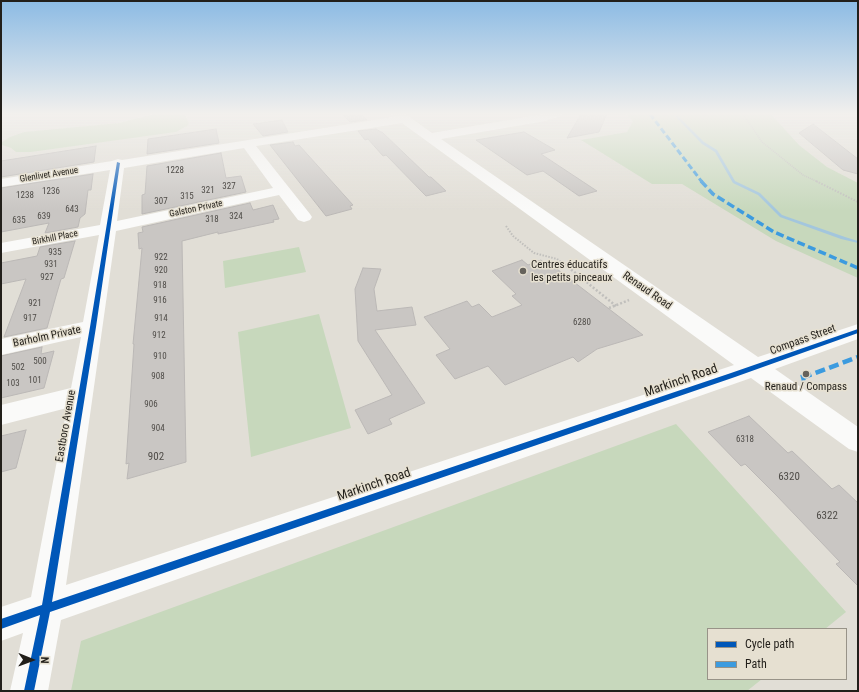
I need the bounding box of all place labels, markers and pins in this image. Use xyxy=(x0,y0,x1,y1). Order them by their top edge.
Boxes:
place label: Centres éducatifs les petits pinceaux xyxy=(531,258,612,284)
marker: Centres éducatifs les petits pinceaux xyxy=(518,266,528,276)
marker: Renaud / Compass xyxy=(801,369,811,379)
place label: Renaud / Compass xyxy=(765,380,847,394)

